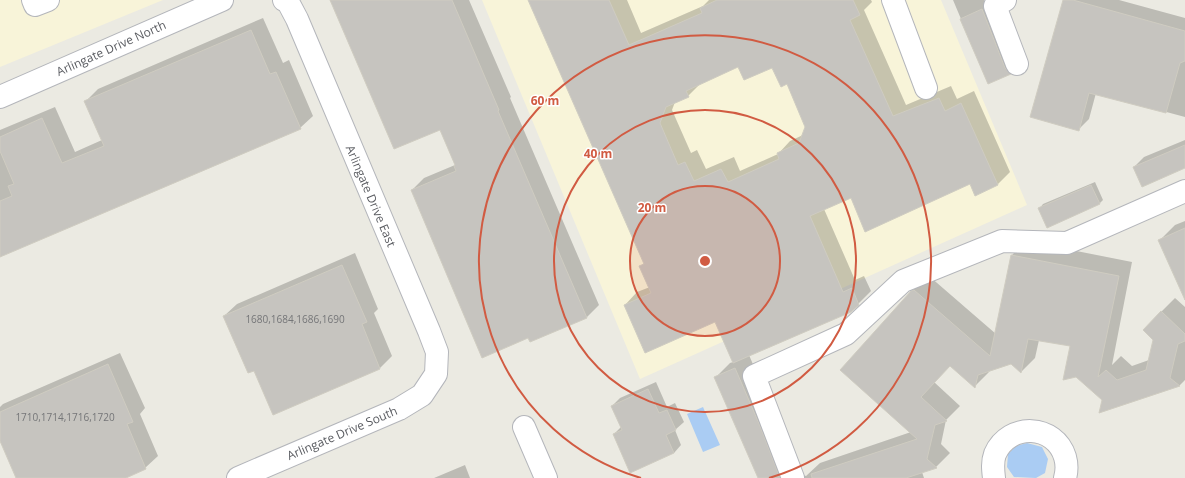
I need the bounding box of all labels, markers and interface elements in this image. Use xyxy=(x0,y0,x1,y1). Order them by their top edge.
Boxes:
street label: Arlingate Drive North xyxy=(53,16,169,80)
text: 60 m xyxy=(531,92,559,109)
street label: Arlingate Drive East xyxy=(342,142,400,250)
text: 40 m xyxy=(584,145,612,162)
text: 20 m xyxy=(638,199,666,216)
centre of rings xyxy=(698,254,712,268)
house number: 1680,1684,1686,1690 xyxy=(245,312,345,326)
street label: Arlingate Drive South xyxy=(284,402,400,464)
house number: 1710,1714,1716,1720 xyxy=(15,410,115,424)

